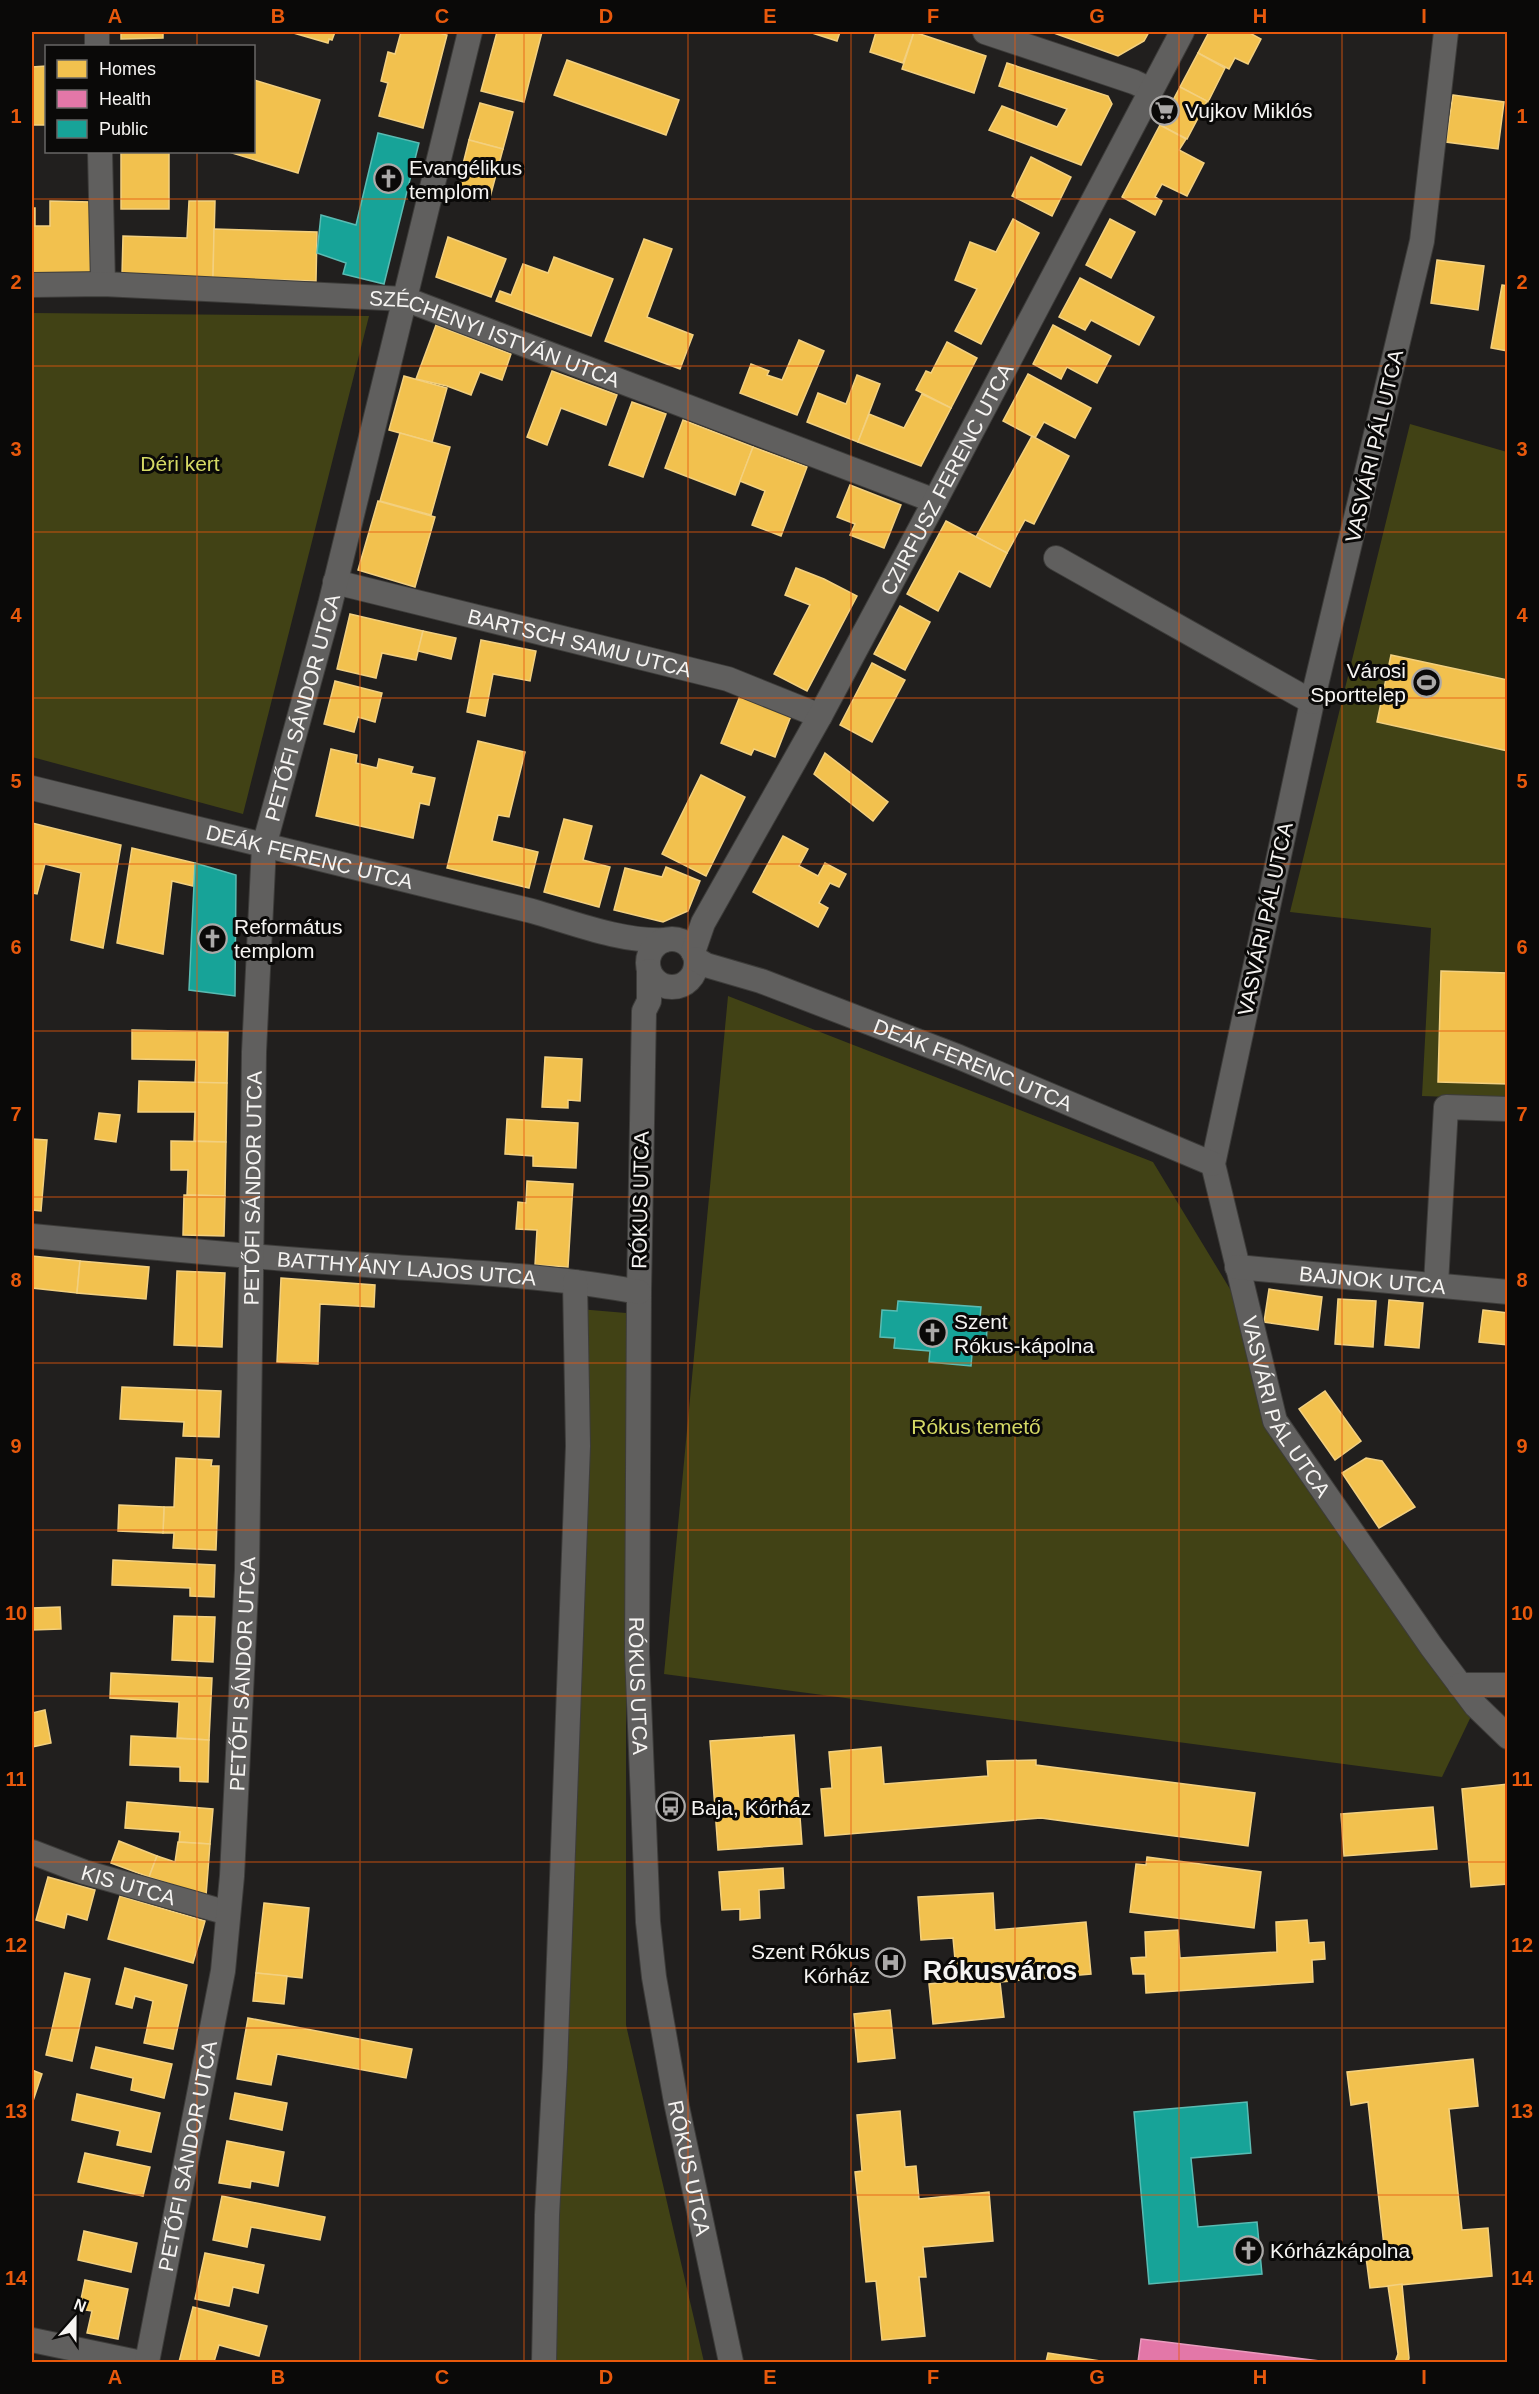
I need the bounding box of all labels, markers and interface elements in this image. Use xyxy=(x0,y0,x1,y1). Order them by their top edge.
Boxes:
text: A xyxy=(108,5,122,27)
text: B xyxy=(271,5,285,27)
text: C xyxy=(435,5,449,27)
text: D xyxy=(599,5,613,27)
text: E xyxy=(763,5,777,27)
text: F xyxy=(927,5,939,27)
text: G xyxy=(1089,5,1105,27)
text: H xyxy=(1253,5,1267,27)
text: I xyxy=(1421,5,1427,27)
legend xyxy=(45,45,255,153)
text: Homes xyxy=(99,59,156,79)
text: Health xyxy=(99,89,151,109)
supermarket icon: Vujkov Miklós xyxy=(1148,94,1180,126)
place label: Vujkov Miklós xyxy=(1185,99,1313,122)
text: 1 xyxy=(10,105,22,127)
text: 1 xyxy=(1516,105,1528,127)
text: Public xyxy=(99,119,148,139)
place label: Evangélikus templom xyxy=(409,156,522,203)
church icon: Evangélikus templom xyxy=(372,163,404,195)
text: 2 xyxy=(10,271,22,293)
text: 2 xyxy=(1516,271,1528,293)
street label: SZÉCHENYI ISTVÁN UTCA xyxy=(369,286,623,391)
street label: VASVÁRI PÁL UTCA xyxy=(1341,347,1407,545)
street label: CZIRFUSZ FERENC UTCA xyxy=(875,359,1017,599)
text: 3 xyxy=(10,438,22,460)
text: 3 xyxy=(1516,438,1528,460)
park label: Déri kert xyxy=(140,452,220,475)
street label: PETŐFI SÁNDOR UTCA xyxy=(260,592,344,824)
text: 4 xyxy=(10,604,22,626)
street label: BARTSCH SAMU UTCA xyxy=(465,604,694,681)
text: 4 xyxy=(1516,604,1528,626)
place label: Városi Sporttelep xyxy=(1310,659,1406,706)
sports icon: Városi Sporttelep xyxy=(1411,666,1443,698)
text: 5 xyxy=(10,770,22,792)
text: 5 xyxy=(1516,770,1528,792)
street label: DEÁK FERENC UTCA xyxy=(204,820,416,893)
street label: VASVÁRI PÁL UTCA xyxy=(1233,820,1297,1018)
place label: Református templom xyxy=(234,915,343,962)
church icon: Református templom xyxy=(197,922,229,954)
text: 6 xyxy=(10,936,22,958)
text: 6 xyxy=(1516,936,1528,958)
street label: DEÁK FERENC UTCA xyxy=(871,1014,1076,1115)
street label: PETŐFI SÁNDOR UTCA xyxy=(239,1071,265,1306)
text: 7 xyxy=(10,1103,22,1125)
text: 7 xyxy=(1516,1103,1528,1125)
street label: RÓKUS UTCA xyxy=(627,1131,653,1269)
street label: BATTHYÁNY LAJOS UTCA xyxy=(276,1247,537,1289)
street label: BAJNOK UTCA xyxy=(1298,1261,1447,1298)
text: 8 xyxy=(10,1269,22,1291)
text: 8 xyxy=(1516,1269,1528,1291)
place label: Szent Rókus-kápolna xyxy=(954,1310,1094,1357)
street label: VASVÁRI PÁL UTCA xyxy=(1239,1313,1335,1501)
church icon: Szent Rókus-kápolna xyxy=(917,1317,949,1349)
park label: Rókus temető xyxy=(911,1415,1041,1438)
text: 9 xyxy=(10,1435,22,1457)
text: 9 xyxy=(1516,1435,1528,1457)
street label: PETŐFI SÁNDOR UTCA xyxy=(225,1557,259,1792)
text: 10 xyxy=(5,1602,27,1624)
text: 10 xyxy=(1511,1602,1533,1624)
street label: RÓKUS UTCA xyxy=(625,1617,653,1755)
text: 11 xyxy=(5,1768,27,1790)
text: 11 xyxy=(1511,1768,1533,1790)
bus stop icon: Baja, Kórház xyxy=(654,1791,686,1823)
place label: Baja, Kórház xyxy=(691,1796,811,1819)
street label: KIS UTCA xyxy=(79,1860,178,1909)
text: 12 xyxy=(5,1934,27,1956)
text: 12 xyxy=(1511,1934,1533,1956)
place label: Szent Rókus Kórház xyxy=(751,1940,870,1987)
hospital icon: Szent Rókus Kórház xyxy=(875,1947,907,1979)
district label: Rókusváros xyxy=(923,1956,1077,1986)
street label: PETŐFI SÁNDOR UTCA xyxy=(153,2038,221,2273)
street label: RÓKUS UTCA xyxy=(664,2098,715,2238)
text: 13 xyxy=(5,2100,27,2122)
text: 13 xyxy=(1511,2100,1533,2122)
church icon: Kórházkápolna xyxy=(1233,2234,1265,2266)
place label: Kórházkápolna xyxy=(1270,2239,1410,2262)
text: 14 xyxy=(5,2267,28,2289)
text: 14 xyxy=(1511,2267,1534,2289)
north arrow xyxy=(45,2289,105,2349)
text: N xyxy=(72,2295,89,2315)
text: A xyxy=(108,2366,122,2388)
text: B xyxy=(271,2366,285,2388)
text: C xyxy=(435,2366,449,2388)
text: D xyxy=(599,2366,613,2388)
text: E xyxy=(763,2366,777,2388)
text: F xyxy=(927,2366,939,2388)
text: G xyxy=(1089,2366,1105,2388)
text: H xyxy=(1253,2366,1267,2388)
text: I xyxy=(1421,2366,1427,2388)

